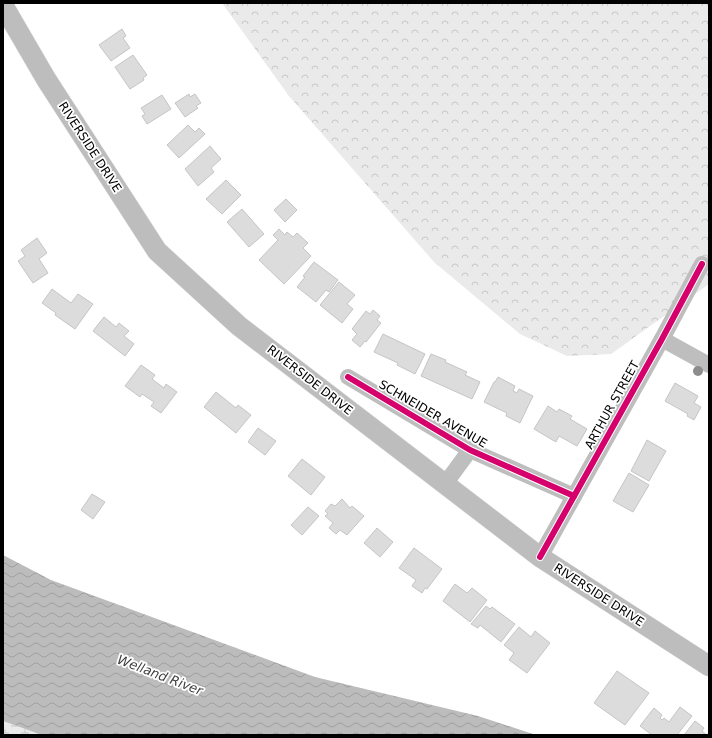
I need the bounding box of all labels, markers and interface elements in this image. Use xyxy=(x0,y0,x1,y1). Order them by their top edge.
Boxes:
street label: RIVERSIDE DRIVE xyxy=(56,99,124,195)
street label: RIVERSIDE DRIVE xyxy=(264,342,356,418)
street label: ARTHUR STREET xyxy=(582,358,642,452)
street label: SCHNEIDER AVENUE xyxy=(376,377,490,451)
street label: RIVERSIDE DRIVE xyxy=(551,561,647,629)
water label: Welland River xyxy=(115,652,206,699)

